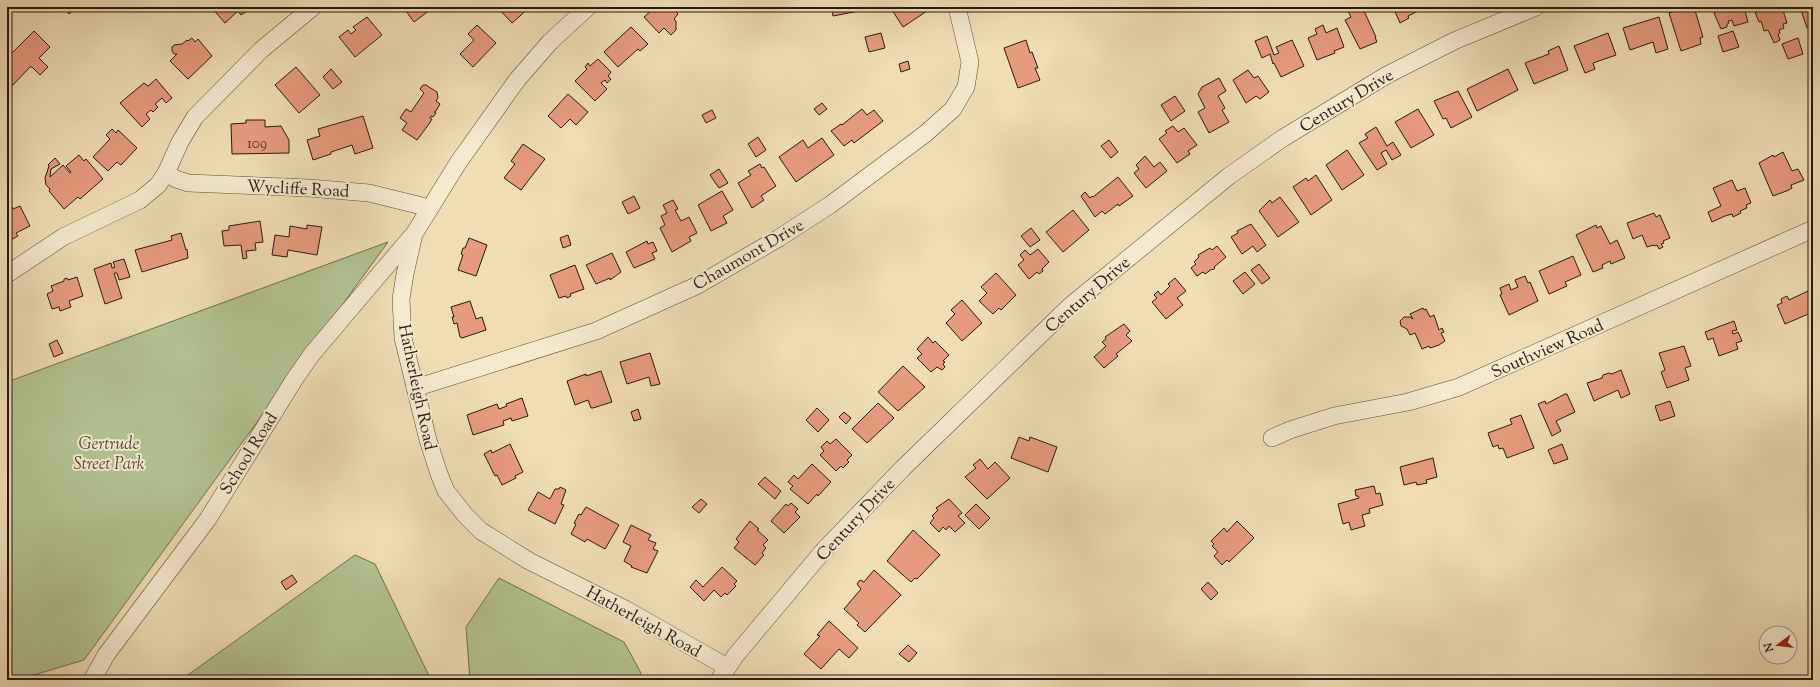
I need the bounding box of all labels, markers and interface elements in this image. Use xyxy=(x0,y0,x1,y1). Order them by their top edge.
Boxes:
street label: Century Drive xyxy=(1295,64,1399,139)
house number: 109 xyxy=(247,134,267,155)
street label: Wycliffe Road xyxy=(246,175,350,205)
street label: Chaumont Drive xyxy=(689,214,809,297)
street label: Century Drive xyxy=(1040,252,1136,339)
street label: Southview Road xyxy=(1488,314,1608,385)
street label: Hatherleigh Road xyxy=(391,322,441,453)
street label: School Road xyxy=(215,408,285,500)
park label: Gertrude Street Park xyxy=(74,433,145,477)
street label: Century Drive xyxy=(812,473,901,567)
street label: Hatherleigh Road xyxy=(581,581,705,665)
north arrow xyxy=(1758,625,1798,665)
text: N xyxy=(1760,641,1778,655)

